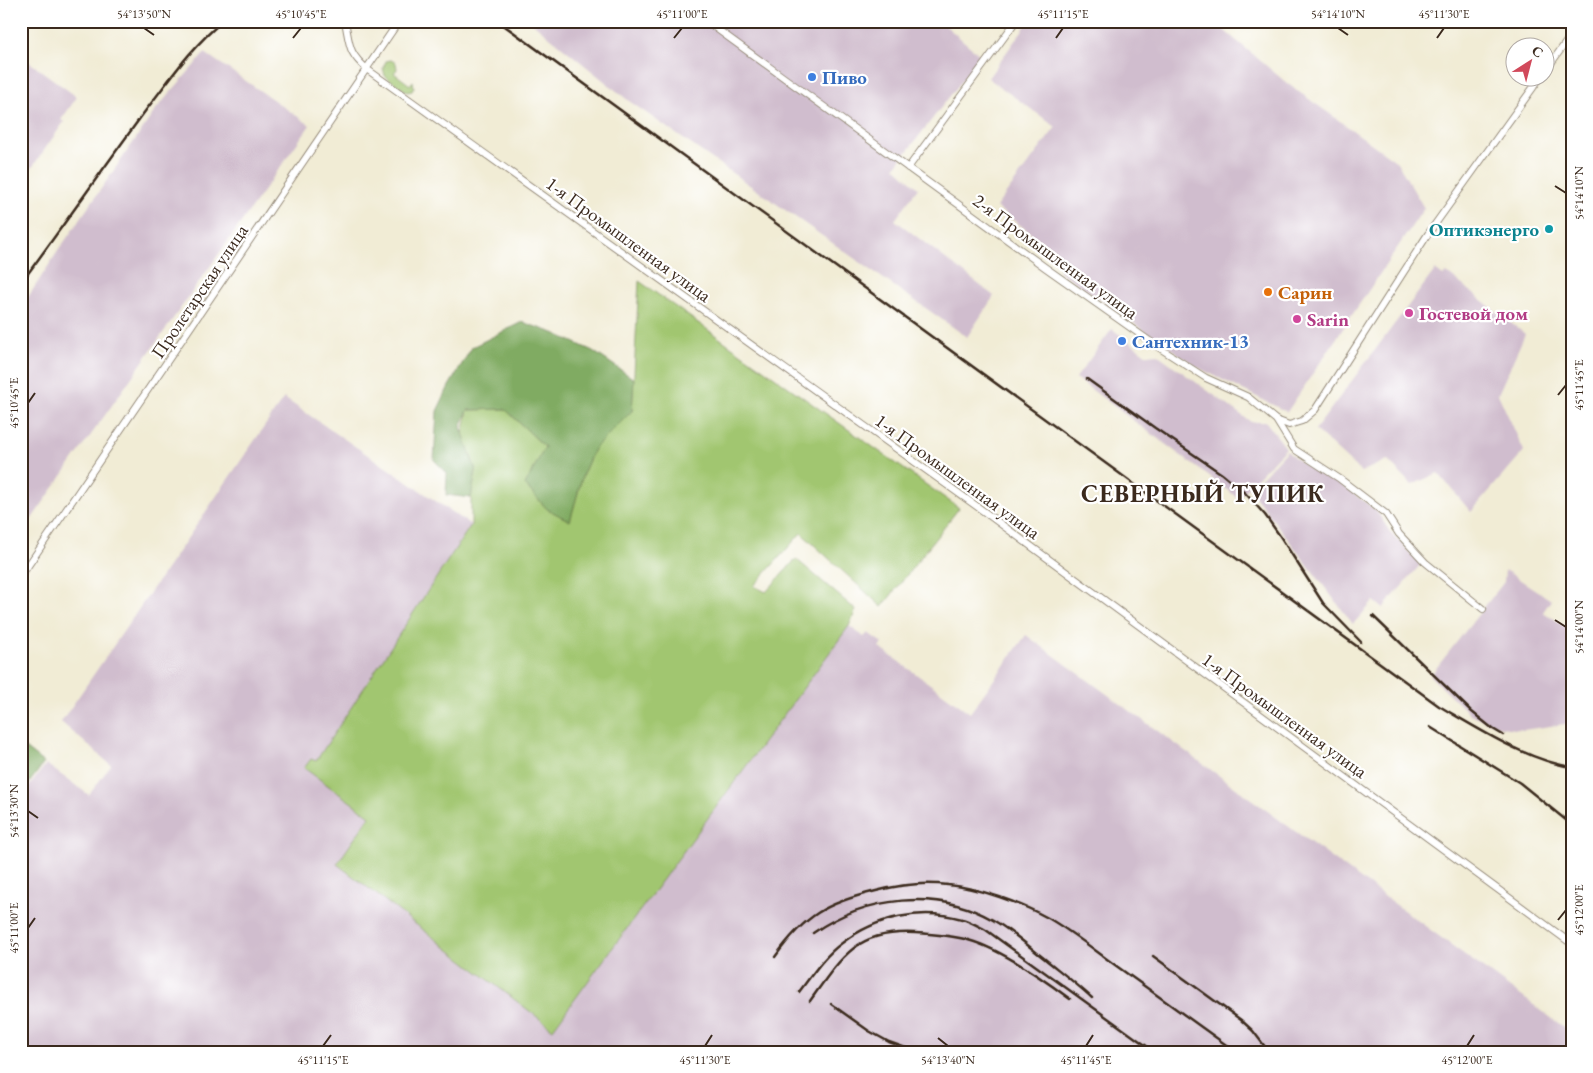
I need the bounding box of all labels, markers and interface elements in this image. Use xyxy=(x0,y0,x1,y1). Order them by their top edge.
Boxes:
text: 54°13'50"N xyxy=(117,6,171,22)
text: 45°10'45"E xyxy=(275,6,327,22)
text: 45°11'00"E xyxy=(656,6,708,22)
text: 45°11'15"E xyxy=(1037,6,1089,22)
text: 54°14'10"N xyxy=(1311,6,1365,22)
text: 45°11'30"E xyxy=(1418,6,1470,22)
north arrow xyxy=(1506,38,1556,88)
text: С xyxy=(1528,41,1547,62)
place label: Пиво xyxy=(822,65,867,90)
marker: Пиво xyxy=(806,71,818,83)
text: 54°14'10"N xyxy=(1571,166,1587,220)
street label: 1-я Промышленная улица xyxy=(541,171,717,308)
street label: 2-я Промышленная улица xyxy=(968,188,1144,325)
place label: Оптикэнерго xyxy=(1429,217,1539,242)
street label: Пролетарская улица xyxy=(145,219,254,363)
marker: Оптикэнерго xyxy=(1543,223,1555,235)
place label: Сарин xyxy=(1278,280,1332,305)
marker: Сарин xyxy=(1262,286,1274,298)
place label: Гостевой дом xyxy=(1419,301,1528,326)
place label: Sarin xyxy=(1307,307,1349,332)
marker: Гостевой дом xyxy=(1403,307,1415,319)
marker: Sarin xyxy=(1291,313,1303,325)
place label: Сантехник-13 xyxy=(1132,329,1249,354)
marker: Сантехник-13 xyxy=(1116,335,1128,347)
text: 45°11'45"E xyxy=(1571,359,1587,411)
text: 45°10'45"E xyxy=(6,377,22,429)
street label: 1-я Промышленная улица xyxy=(870,408,1046,545)
district label: СЕВЕРНЫЙ ТУПИК xyxy=(1081,478,1325,509)
text: 54°14'00"N xyxy=(1571,600,1587,654)
street label: 1-я Промышленная улица xyxy=(1197,647,1373,784)
text: 54°13'30"N xyxy=(6,784,22,838)
text: 45°12'00"E xyxy=(1571,884,1587,936)
text: 45°11'00"E xyxy=(6,902,22,954)
text: 45°11'15"E xyxy=(297,1052,349,1068)
text: 45°11'30"E xyxy=(679,1052,731,1068)
text: 54°13'40"N xyxy=(921,1052,975,1068)
text: 45°11'45"E xyxy=(1060,1052,1112,1068)
text: 45°12'00"E xyxy=(1441,1052,1493,1068)

